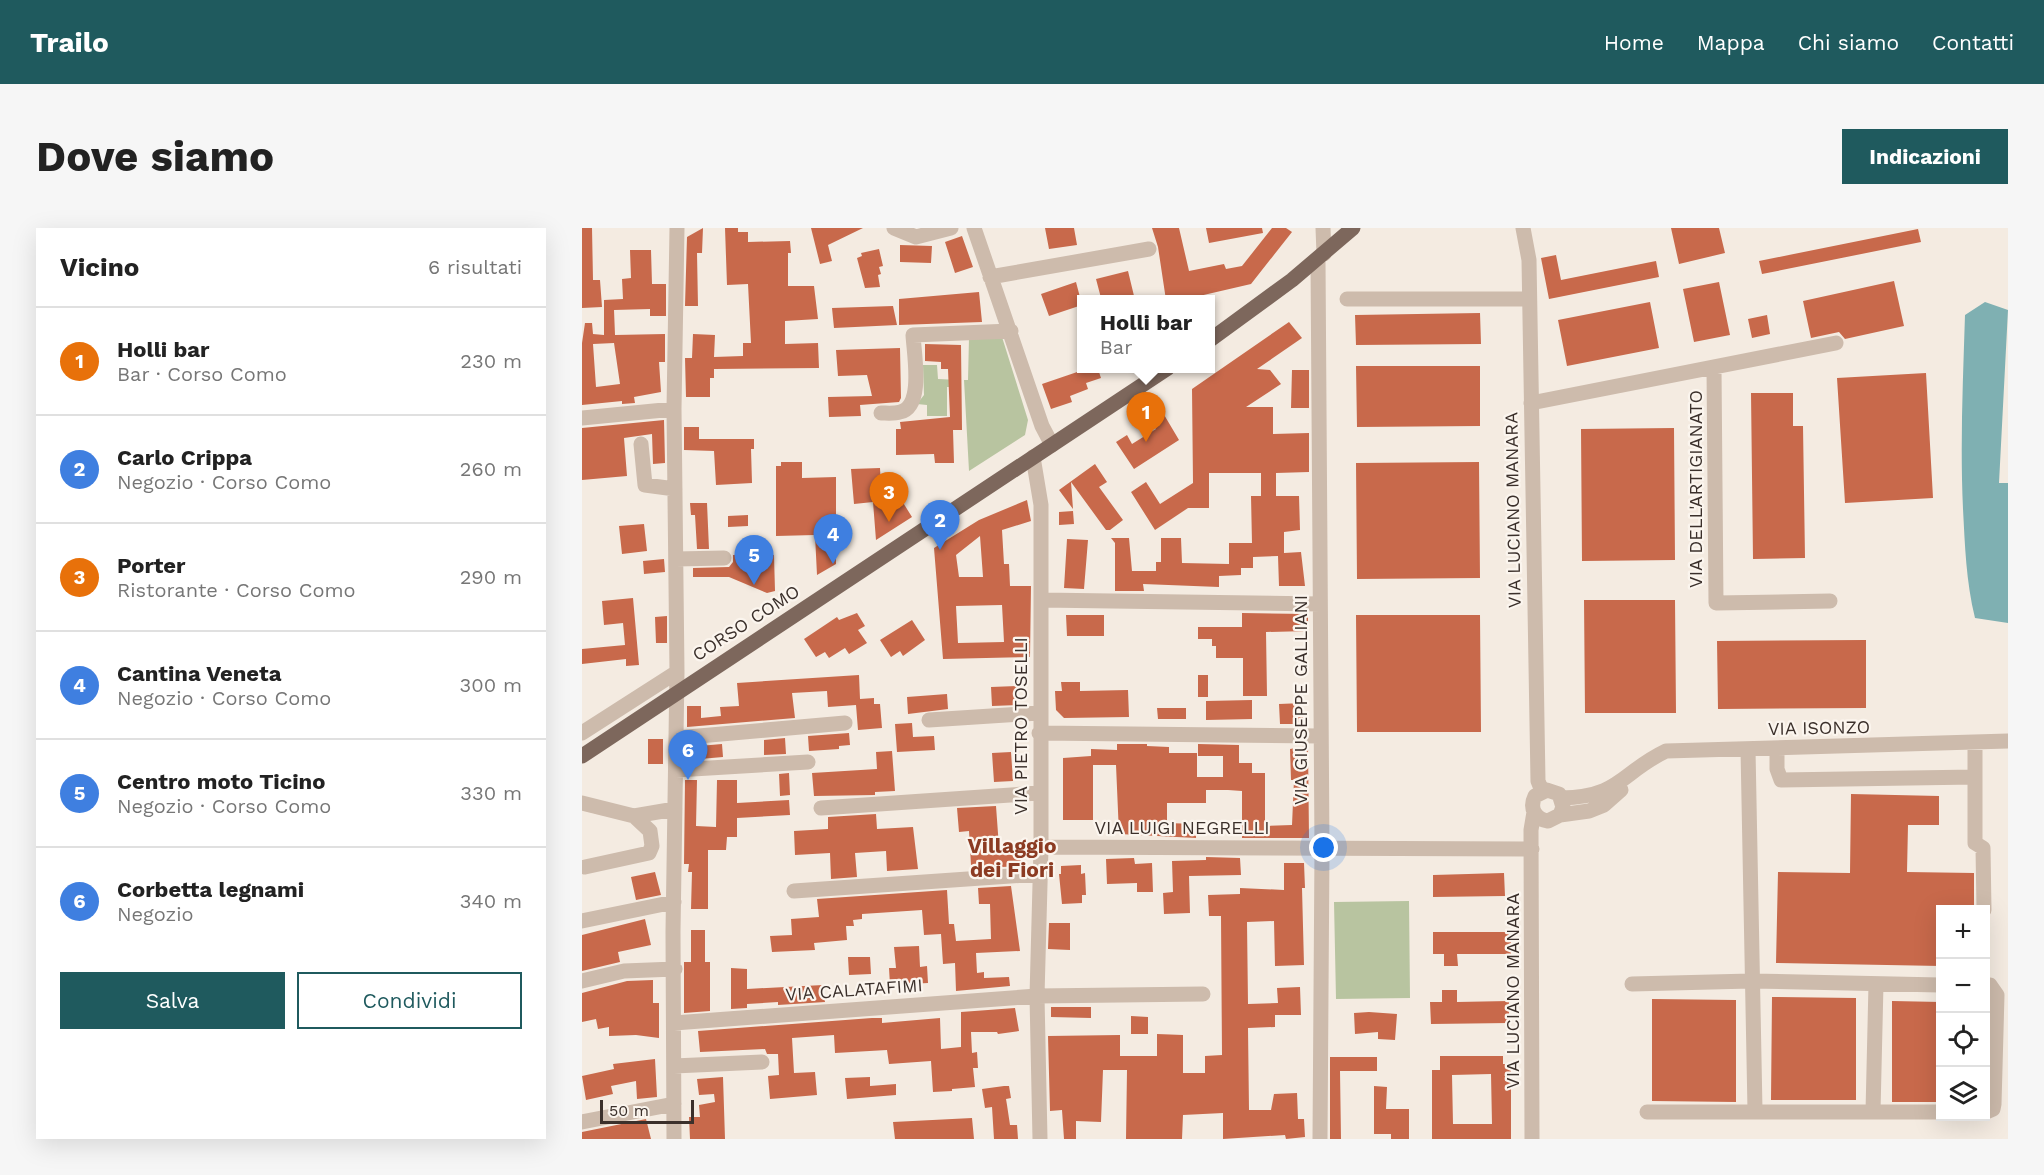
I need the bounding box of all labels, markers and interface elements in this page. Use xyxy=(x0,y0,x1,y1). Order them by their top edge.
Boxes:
text: Trailo xyxy=(30,26,109,59)
text: Home xyxy=(1604,30,1664,55)
text: Mappa xyxy=(1697,30,1765,55)
text: Chi siamo xyxy=(1798,30,1899,55)
text: Contatti xyxy=(1932,30,2014,55)
button: Indicazioni xyxy=(1842,129,2008,184)
text: Dove siamo xyxy=(36,132,274,181)
text: Vicino xyxy=(60,252,139,282)
text: 6 risultati xyxy=(428,255,522,279)
popup xyxy=(1077,295,1215,373)
text: Holli bar xyxy=(1100,310,1192,335)
text: Bar xyxy=(1100,335,1132,359)
text: Holli bar xyxy=(117,337,209,362)
text: 1 xyxy=(75,349,84,373)
text: 230 m xyxy=(460,349,522,373)
text: Bar · Corso Como xyxy=(117,362,287,386)
street label: VIA DELL'ARTIGIANATO xyxy=(1685,390,1706,588)
pin: 1 xyxy=(1126,392,1166,442)
street label: VIA LUCIANO MANARA xyxy=(1500,412,1525,608)
text: Carlo Crippa xyxy=(117,445,252,470)
text: 2 xyxy=(74,457,85,481)
text: 260 m xyxy=(460,457,522,481)
text: Negozio · Corso Como xyxy=(117,470,331,494)
pin: 3 xyxy=(870,472,908,522)
pin: 2 xyxy=(920,500,960,550)
pin: 4 xyxy=(814,514,852,564)
pin: 5 xyxy=(734,536,774,585)
text: Porter xyxy=(117,553,186,578)
text: 3 xyxy=(74,565,85,589)
text: 290 m xyxy=(460,565,522,589)
text: Ristorante · Corso Como xyxy=(117,578,356,602)
street label: CORSO COMO xyxy=(688,580,803,665)
street label: VIA GIUSEPPE GALLIANI xyxy=(1290,595,1311,805)
street label: VIA PIETRO TOSELLI xyxy=(1010,637,1031,815)
text: Cantina Veneta xyxy=(117,661,281,686)
text: 4 xyxy=(73,673,86,697)
text: 300 m xyxy=(460,673,522,697)
text: Negozio · Corso Como xyxy=(117,686,331,710)
street label: VIA ISONZO xyxy=(1768,716,1870,739)
pin: 6 xyxy=(668,730,708,780)
text: Centro moto Ticino xyxy=(117,769,325,794)
text: 5 xyxy=(74,781,85,805)
text: 330 m xyxy=(460,781,522,805)
text: Negozio · Corso Como xyxy=(117,794,331,818)
street label: VIA LUIGI NEGRELLI xyxy=(1094,817,1270,838)
district label: Villaggio dei Fiori xyxy=(968,833,1056,882)
your location xyxy=(1309,833,1338,862)
text: Corbetta legnami xyxy=(117,877,304,902)
text: 6 xyxy=(73,889,86,913)
text: 340 m xyxy=(460,889,522,913)
street label: VIA LUCIANO MANARA xyxy=(1502,893,1523,1089)
text: Negozio xyxy=(117,902,194,926)
map controls xyxy=(1936,905,1990,1121)
button: + xyxy=(1936,905,1990,959)
button: − xyxy=(1936,959,1990,1013)
button: Salva xyxy=(60,972,285,1029)
button: Condividi xyxy=(297,972,522,1029)
street label: VIA CALATAFIMI xyxy=(785,974,923,1005)
button: locate xyxy=(1936,1013,1990,1067)
button: layers xyxy=(1936,1067,1990,1121)
scale bar xyxy=(600,1097,694,1124)
text: 50 m xyxy=(609,1101,649,1120)

